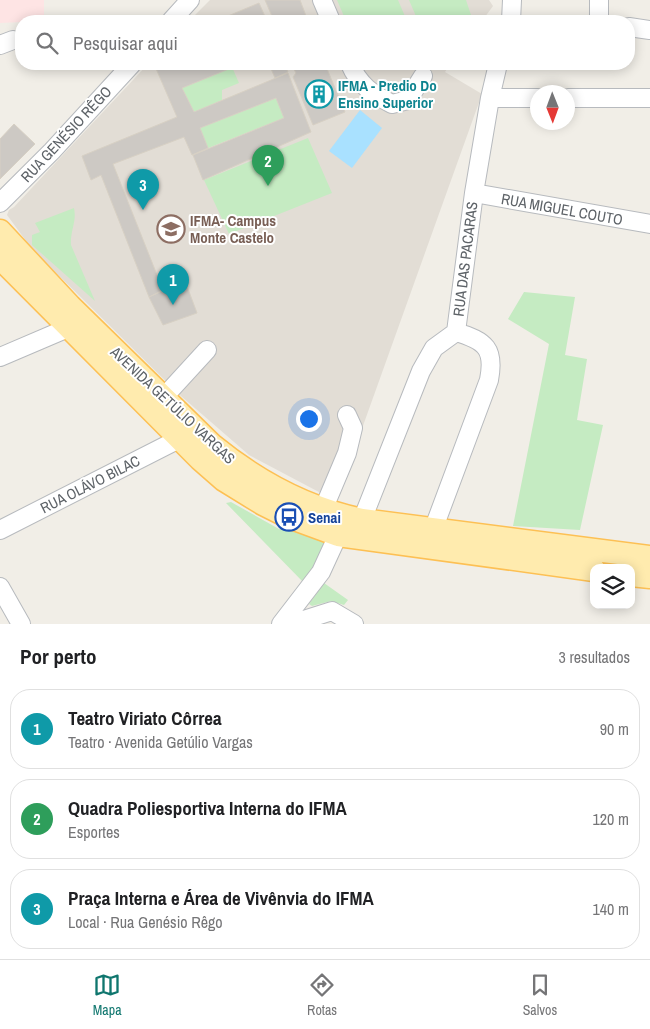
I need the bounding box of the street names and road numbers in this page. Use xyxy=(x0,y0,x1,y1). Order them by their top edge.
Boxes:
street label: RUA GENÉSIO RÊGO xyxy=(16,81,116,187)
street label: RUA MIGUEL COUTO xyxy=(500,188,624,230)
street label: RUA DAS PACARAS xyxy=(448,200,482,318)
street label: AVENIDA GETÚLIO VARGAS xyxy=(105,341,240,468)
street label: RUA OLÁVO BILAC xyxy=(37,450,144,518)

